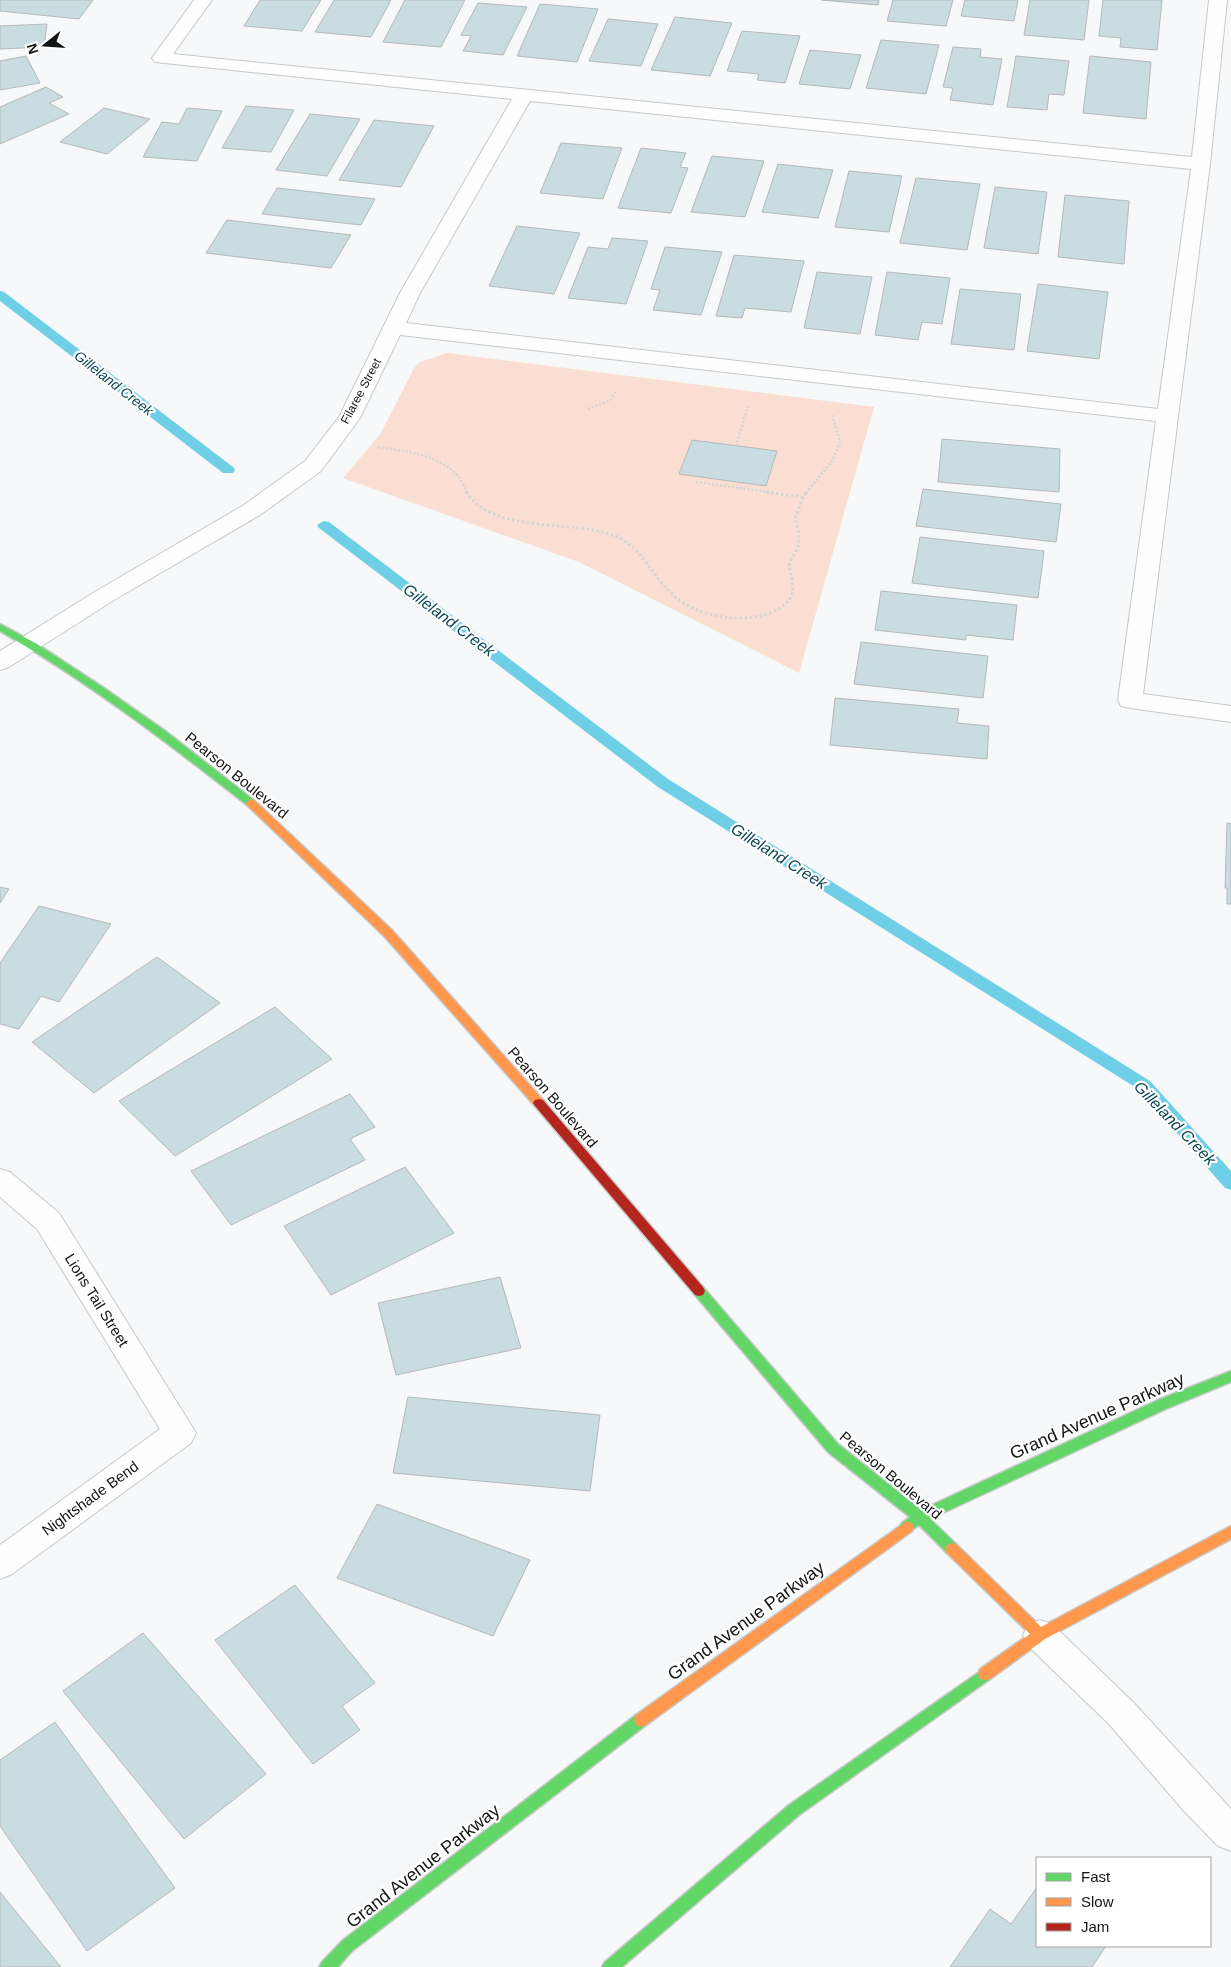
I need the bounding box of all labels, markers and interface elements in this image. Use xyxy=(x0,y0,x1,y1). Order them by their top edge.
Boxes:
north arrow xyxy=(20,20,70,70)
text: N xyxy=(23,42,42,56)
water label: Gilleland Creek xyxy=(71,347,157,419)
street label: Filaree Street xyxy=(338,355,384,426)
water label: Gilleland Creek xyxy=(400,580,499,660)
street label: Pearson Boulevard xyxy=(182,728,292,822)
water label: Gilleland Creek xyxy=(728,820,831,893)
street label: Pearson Boulevard xyxy=(505,1043,601,1151)
water label: Gilleland Creek xyxy=(1131,1078,1220,1169)
street label: Lions Tail Street xyxy=(62,1250,133,1350)
street label: Grand Avenue Parkway xyxy=(1007,1368,1187,1464)
street label: Pearson Boulevard xyxy=(837,1427,945,1523)
street label: Nightshade Bend xyxy=(38,1457,142,1539)
street label: Grand Avenue Parkway xyxy=(664,1557,828,1685)
street label: Grand Avenue Parkway xyxy=(342,1800,504,1932)
legend xyxy=(1036,1857,1211,1947)
text: Fast xyxy=(1081,1868,1111,1885)
text: Slow xyxy=(1081,1893,1114,1910)
text: Jam xyxy=(1081,1918,1109,1935)

